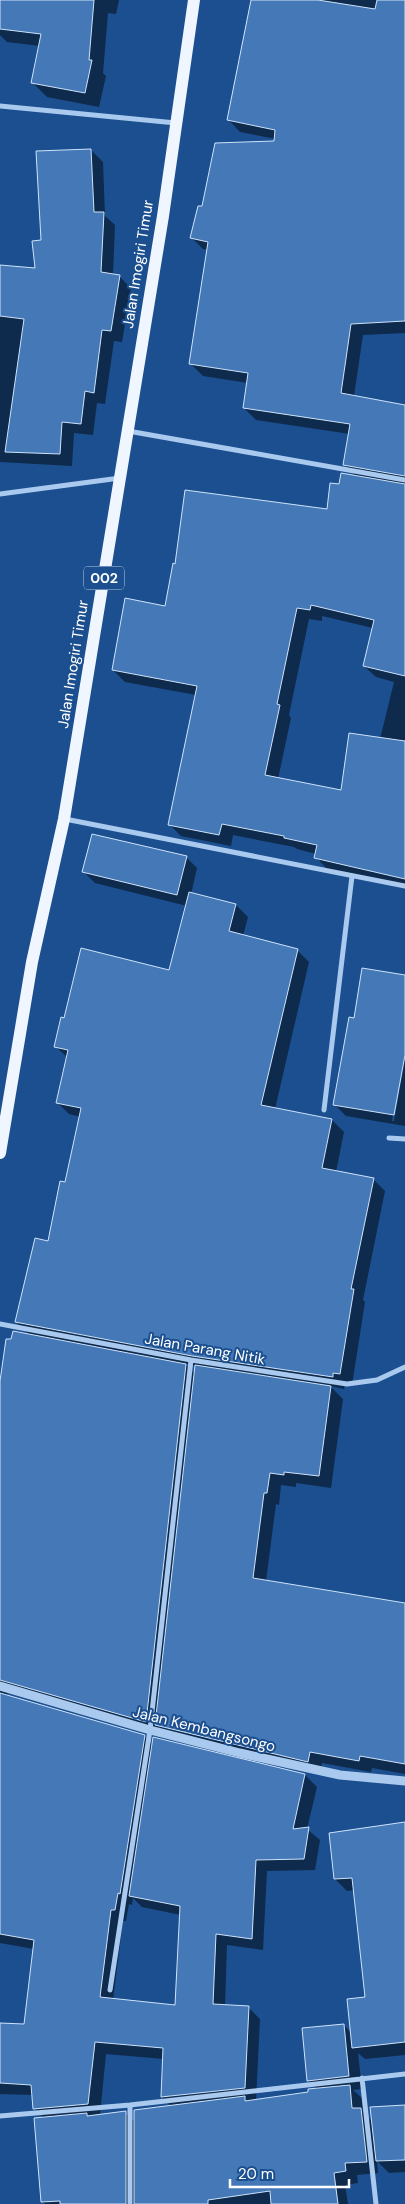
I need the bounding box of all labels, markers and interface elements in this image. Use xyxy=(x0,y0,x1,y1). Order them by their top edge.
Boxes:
street label: Jalan Imogiri Timur xyxy=(118,198,158,330)
road number: 002 xyxy=(84,566,124,590)
street label: Jalan Imogiri Timur xyxy=(53,598,93,730)
street label: Jalan Parang Nitik xyxy=(143,1329,267,1370)
street label: Jalan Kembangsongo xyxy=(131,1702,278,1756)
scale bar xyxy=(230,2156,349,2188)
text: 20 m xyxy=(238,2164,274,2184)

